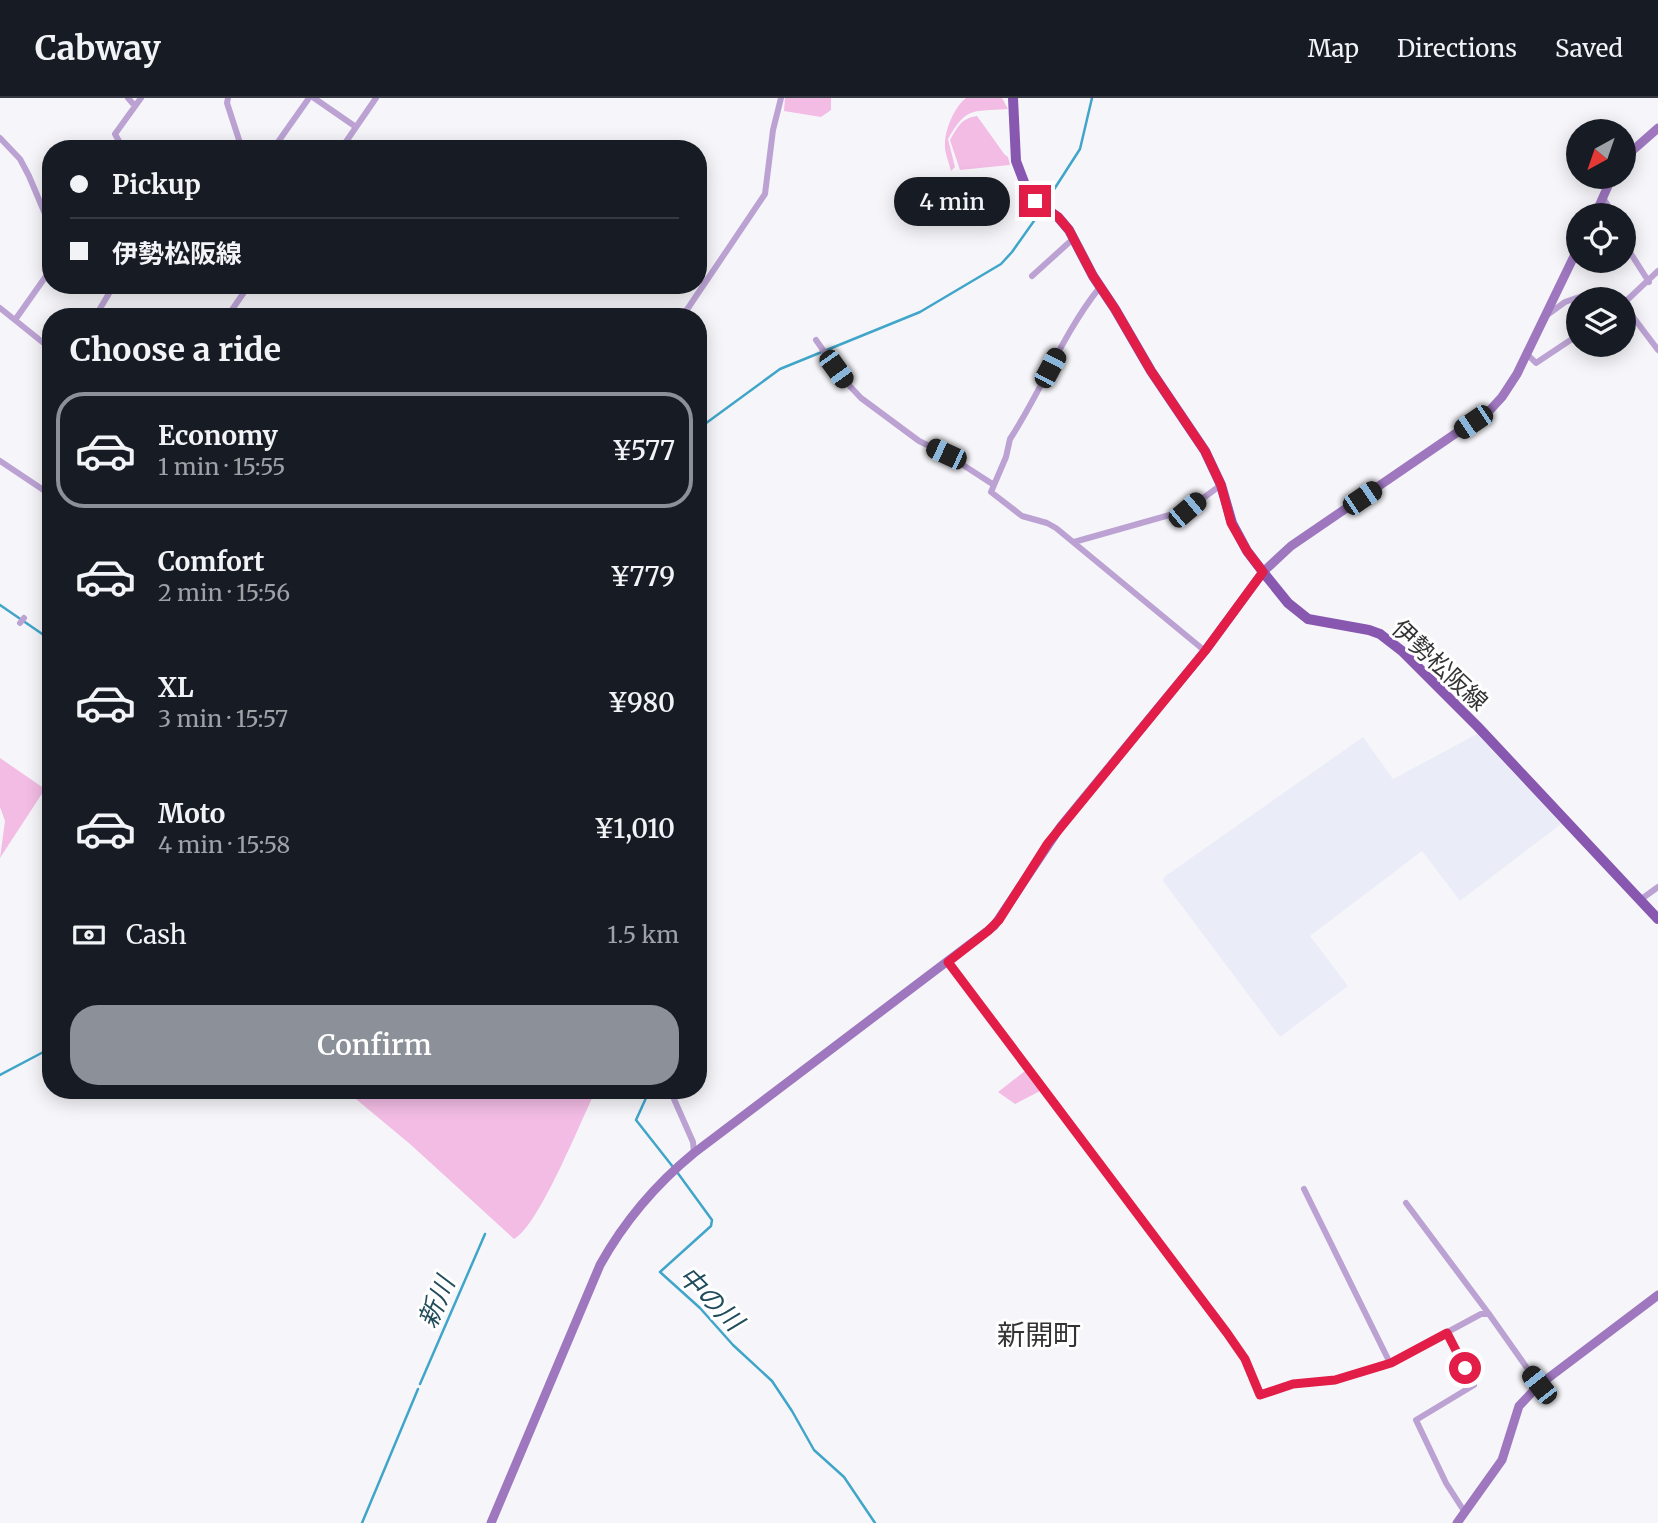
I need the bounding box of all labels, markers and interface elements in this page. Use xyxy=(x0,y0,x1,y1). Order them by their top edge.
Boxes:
text: Cabway xyxy=(35,28,161,69)
text: Map xyxy=(1308,33,1359,64)
text: Directions xyxy=(1397,33,1517,64)
text: Saved xyxy=(1555,33,1623,64)
north arrow xyxy=(1566,119,1636,189)
map controls xyxy=(1566,119,1636,357)
text: Pickup xyxy=(112,168,201,201)
callout: 4 min xyxy=(895,176,1010,226)
route end xyxy=(1019,185,1051,217)
text: 4 min xyxy=(919,187,985,216)
button: locate xyxy=(1566,203,1636,273)
text: 伊勢松阪線 xyxy=(112,237,242,270)
button: layers xyxy=(1566,287,1636,357)
text: Choose a ride xyxy=(70,330,281,370)
car xyxy=(1031,345,1070,391)
car xyxy=(816,346,857,392)
car xyxy=(1450,402,1497,442)
icon: car xyxy=(74,419,137,482)
text: Economy xyxy=(158,419,278,452)
text: ¥577 xyxy=(612,434,675,467)
car xyxy=(923,436,970,472)
text: 1 min · 15:55 xyxy=(158,452,286,481)
car xyxy=(1339,478,1386,518)
car xyxy=(1165,488,1210,532)
icon: car xyxy=(74,545,137,608)
text: Comfort xyxy=(158,545,264,578)
text: ¥779 xyxy=(610,560,675,593)
text: 2 min · 15:56 xyxy=(158,578,290,607)
street label: 伊勢松阪線 xyxy=(1386,613,1494,717)
icon: car xyxy=(74,671,137,734)
text: XL xyxy=(158,671,194,704)
text: ¥980 xyxy=(608,686,675,719)
text: 3 min · 15:57 xyxy=(158,704,288,733)
icon: car xyxy=(74,797,137,860)
text: Moto xyxy=(158,797,225,830)
text: ¥1,010 xyxy=(594,812,675,845)
text: 4 min · 15:58 xyxy=(158,830,290,859)
icon: cash xyxy=(70,916,108,954)
text: Cash xyxy=(126,918,187,951)
text: 1.5 km xyxy=(607,920,679,949)
button: Confirm xyxy=(70,1005,679,1085)
water label: 中の川 xyxy=(672,1259,752,1339)
water label: 新川 xyxy=(411,1269,463,1332)
district label: 新開町 xyxy=(997,1317,1081,1353)
route start xyxy=(1449,1352,1481,1384)
car xyxy=(1518,1362,1561,1408)

